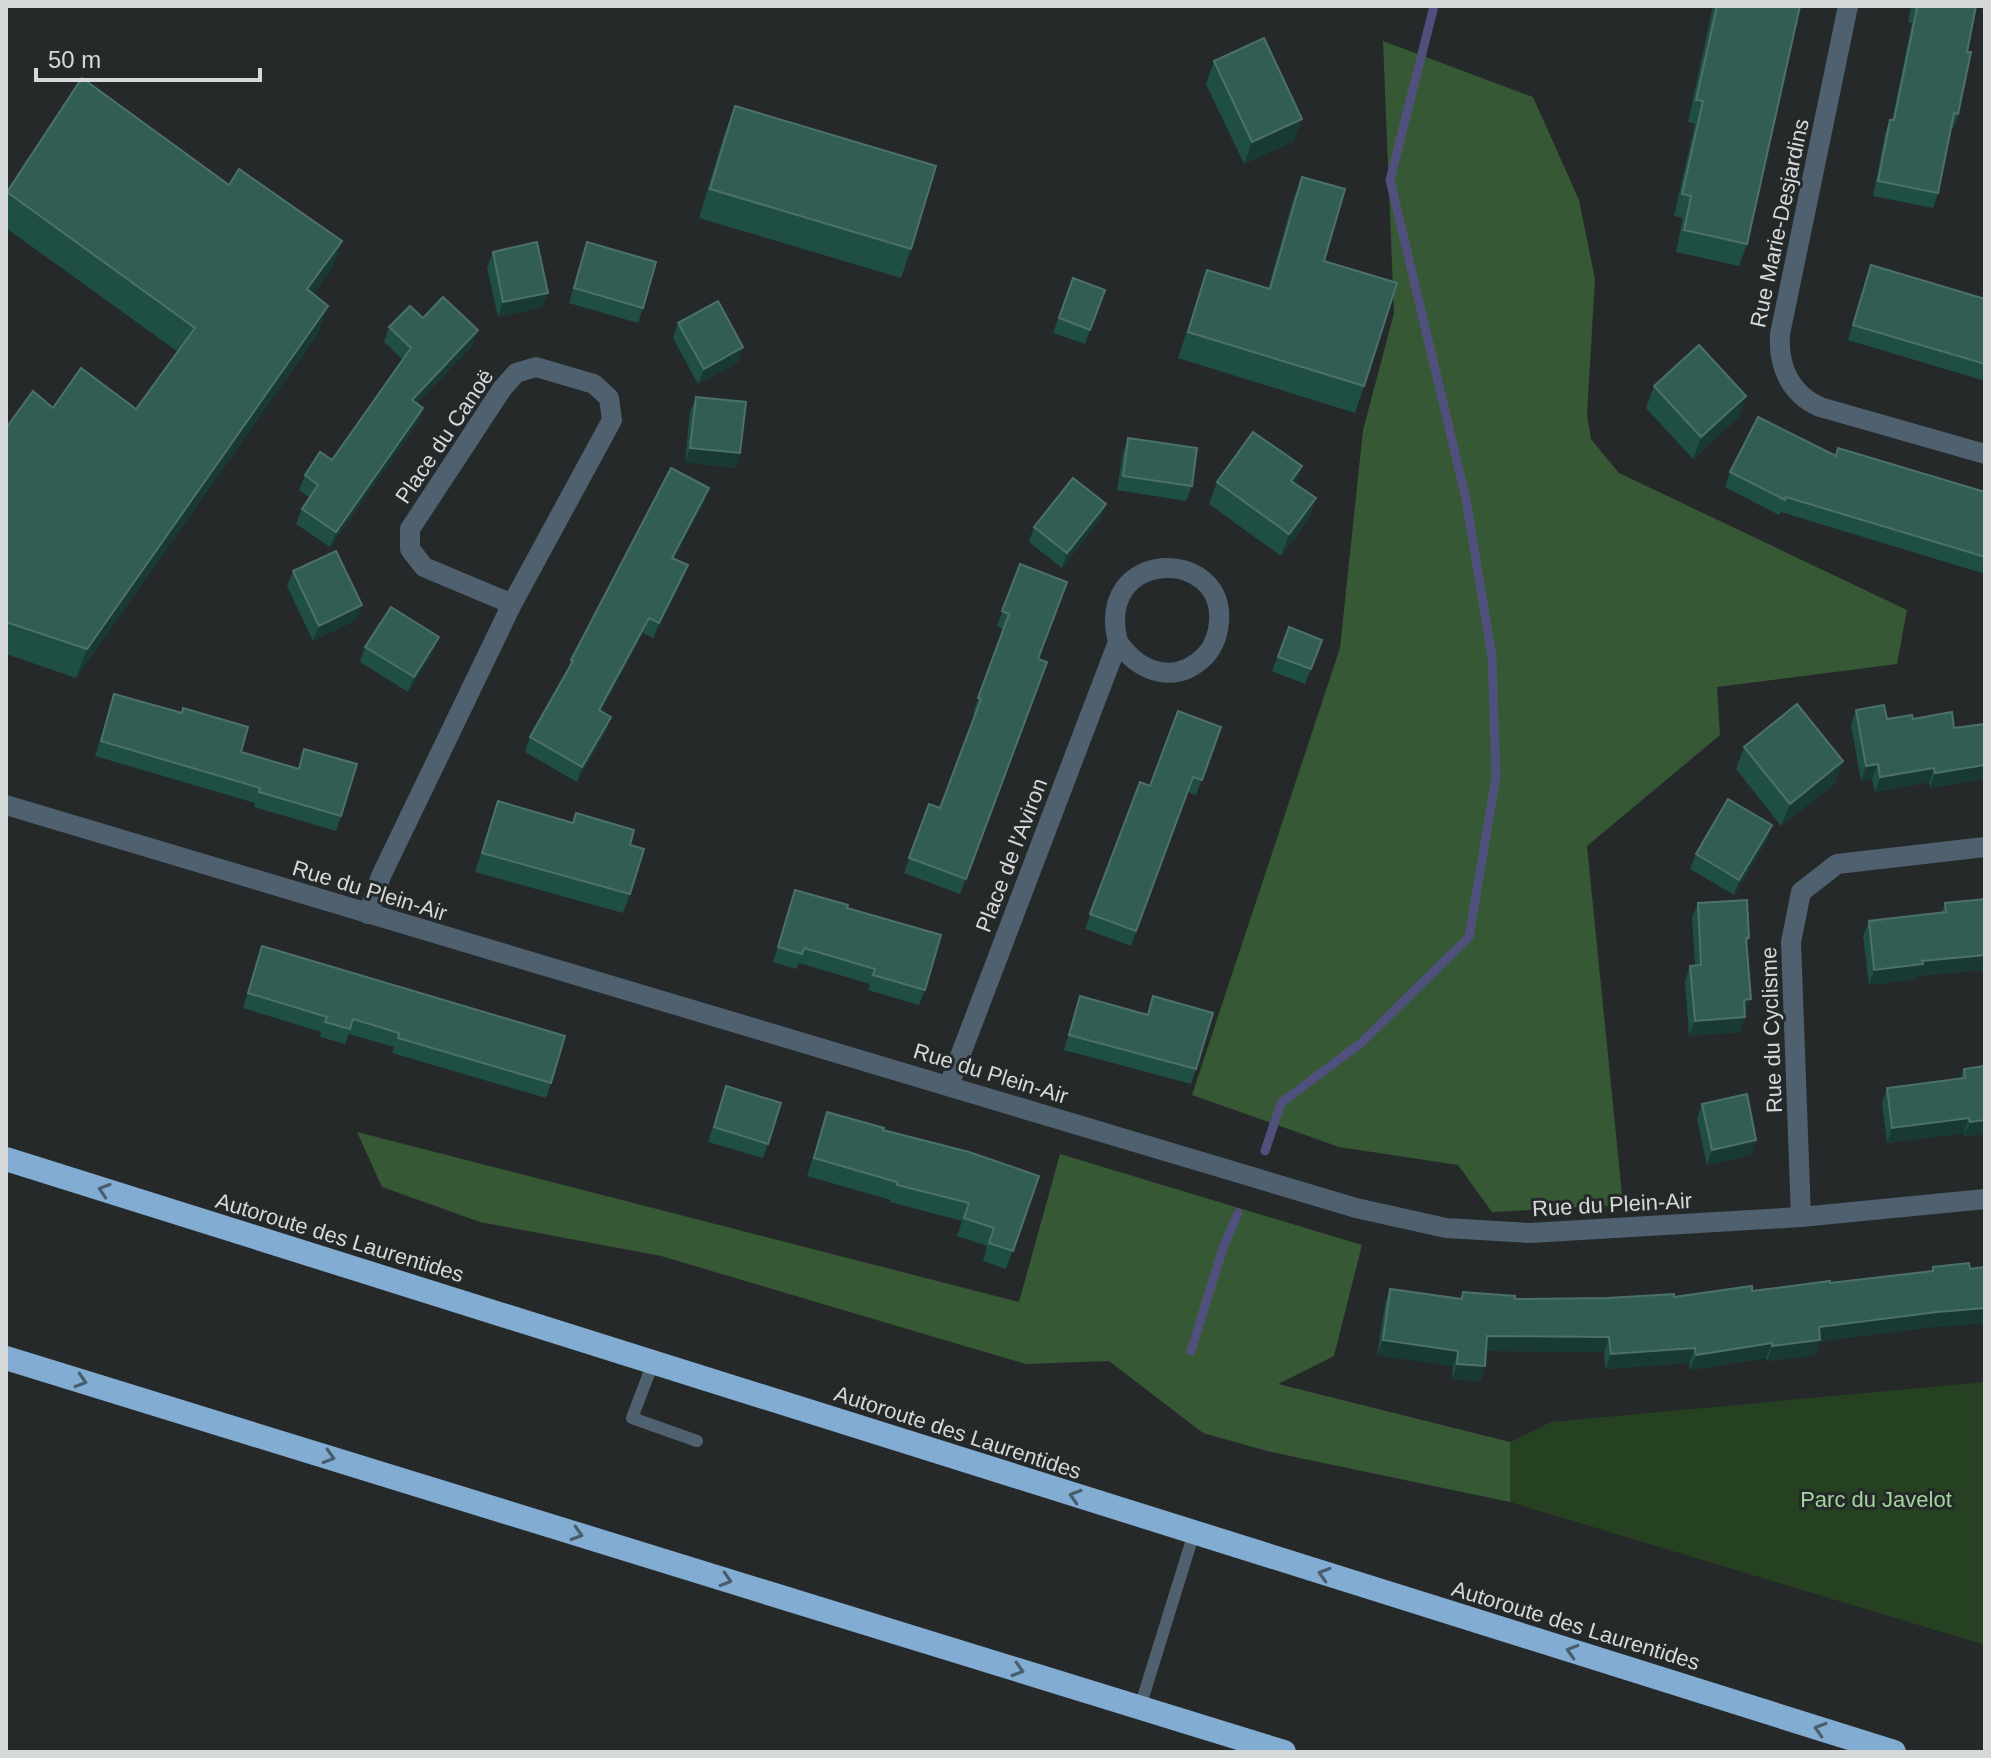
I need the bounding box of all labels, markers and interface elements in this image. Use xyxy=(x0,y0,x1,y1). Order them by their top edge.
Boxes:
scale bar xyxy=(36,32,260,82)
text: 50 m xyxy=(48,46,101,73)
street label: Rue Marie-Desjardins xyxy=(1745,116,1814,330)
street label: Place du Canoë xyxy=(390,364,499,508)
street label: Place de l'Aviron xyxy=(971,775,1052,936)
street label: Rue du Plein-Air xyxy=(290,855,450,926)
street label: Rue du Cyclisme xyxy=(1756,946,1787,1114)
street label: Rue du Plein-Air xyxy=(911,1038,1071,1109)
one-way arrow xyxy=(98,1183,112,1199)
street label: Autoroute des Laurentides xyxy=(213,1188,467,1287)
street label: Rue du Plein-Air xyxy=(1531,1188,1693,1221)
one-way arrow xyxy=(73,1371,87,1387)
street label: Autoroute des Laurentides xyxy=(831,1381,1084,1484)
one-way arrow xyxy=(322,1448,335,1464)
park label: Parc du Javelot xyxy=(1800,1487,1952,1512)
one-way arrow xyxy=(1069,1489,1083,1505)
one-way arrow xyxy=(570,1525,584,1541)
one-way arrow xyxy=(1317,1567,1331,1583)
one-way arrow xyxy=(718,1571,732,1587)
street label: Autoroute des Laurentides xyxy=(1449,1576,1703,1675)
one-way arrow xyxy=(1565,1644,1579,1660)
one-way arrow xyxy=(1011,1661,1025,1677)
one-way arrow xyxy=(1813,1722,1827,1738)

